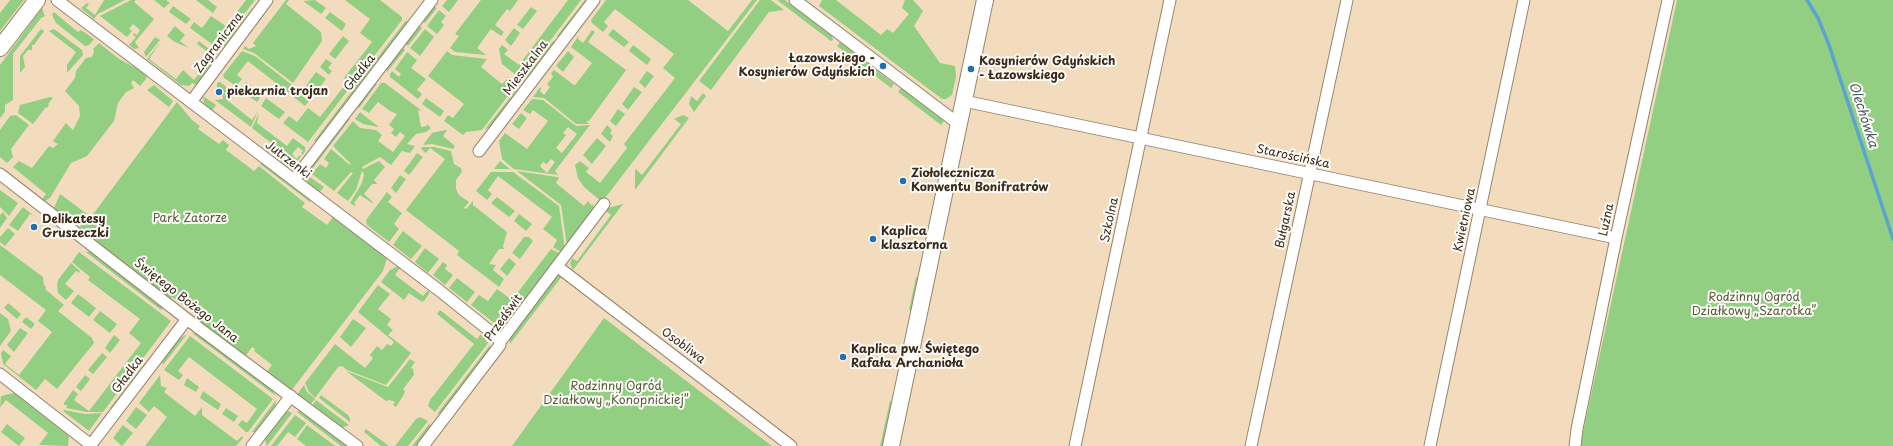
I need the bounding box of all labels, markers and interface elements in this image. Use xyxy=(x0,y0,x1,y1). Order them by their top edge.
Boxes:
street label: Zagraniczna xyxy=(191,10,247,76)
street label: Mieszkalna xyxy=(501,38,551,98)
street label: Gładka xyxy=(341,52,379,94)
place label: Łazowskiego - Kosynierów Gdyńskich xyxy=(739,52,875,80)
place label: Kosynierów Gdyńskich - Łazowskiego xyxy=(979,55,1115,83)
marker: Łazowskiego - Kosynierów Gdyńskich xyxy=(878,61,888,71)
marker: Kosynierów Gdyńskich - Łazowskiego xyxy=(966,64,976,74)
water label: Olechówka xyxy=(1845,80,1881,150)
place label: piekarnia trojan xyxy=(227,85,328,99)
marker: piekarnia trojan xyxy=(214,87,224,97)
street label: Jutrzenki xyxy=(262,138,314,182)
street label: Starościńska xyxy=(1255,142,1331,172)
place label: Ziołolecznicza Konwentu Bonifratrów xyxy=(911,167,1048,195)
marker: Ziołolecznicza Konwentu Bonifratrów xyxy=(898,176,908,186)
street label: Kwietniowa xyxy=(1451,187,1479,253)
street label: Bułgarska xyxy=(1273,190,1299,250)
street label: Szkolna xyxy=(1098,196,1122,244)
street label: Luźna xyxy=(1597,202,1617,238)
park label: Park Zatorze xyxy=(153,212,227,226)
place label: Delikatesy Gruszeczki xyxy=(42,213,109,241)
marker: Delikatesy Gruszeczki xyxy=(29,222,39,232)
place label: Kaplica klasztorna xyxy=(881,225,948,253)
marker: Kaplica klasztorna xyxy=(868,234,878,244)
street label: Świętego Bożego Jana xyxy=(131,256,241,346)
park label: Rodzinny Ogród Działkowy „Szarotka” xyxy=(1692,291,1816,319)
street label: Przedświt xyxy=(482,292,526,344)
street label: Osobliwa xyxy=(658,325,708,367)
place label: Kaplica pw. Świętego Rafała Archanioła xyxy=(851,343,979,371)
marker: Kaplica pw. Świętego Rafała Archanioła xyxy=(838,352,848,362)
street label: Gładka xyxy=(109,354,147,396)
park label: Rodzinny Ogród Działkowy „Konopnickiej” xyxy=(543,380,689,408)

